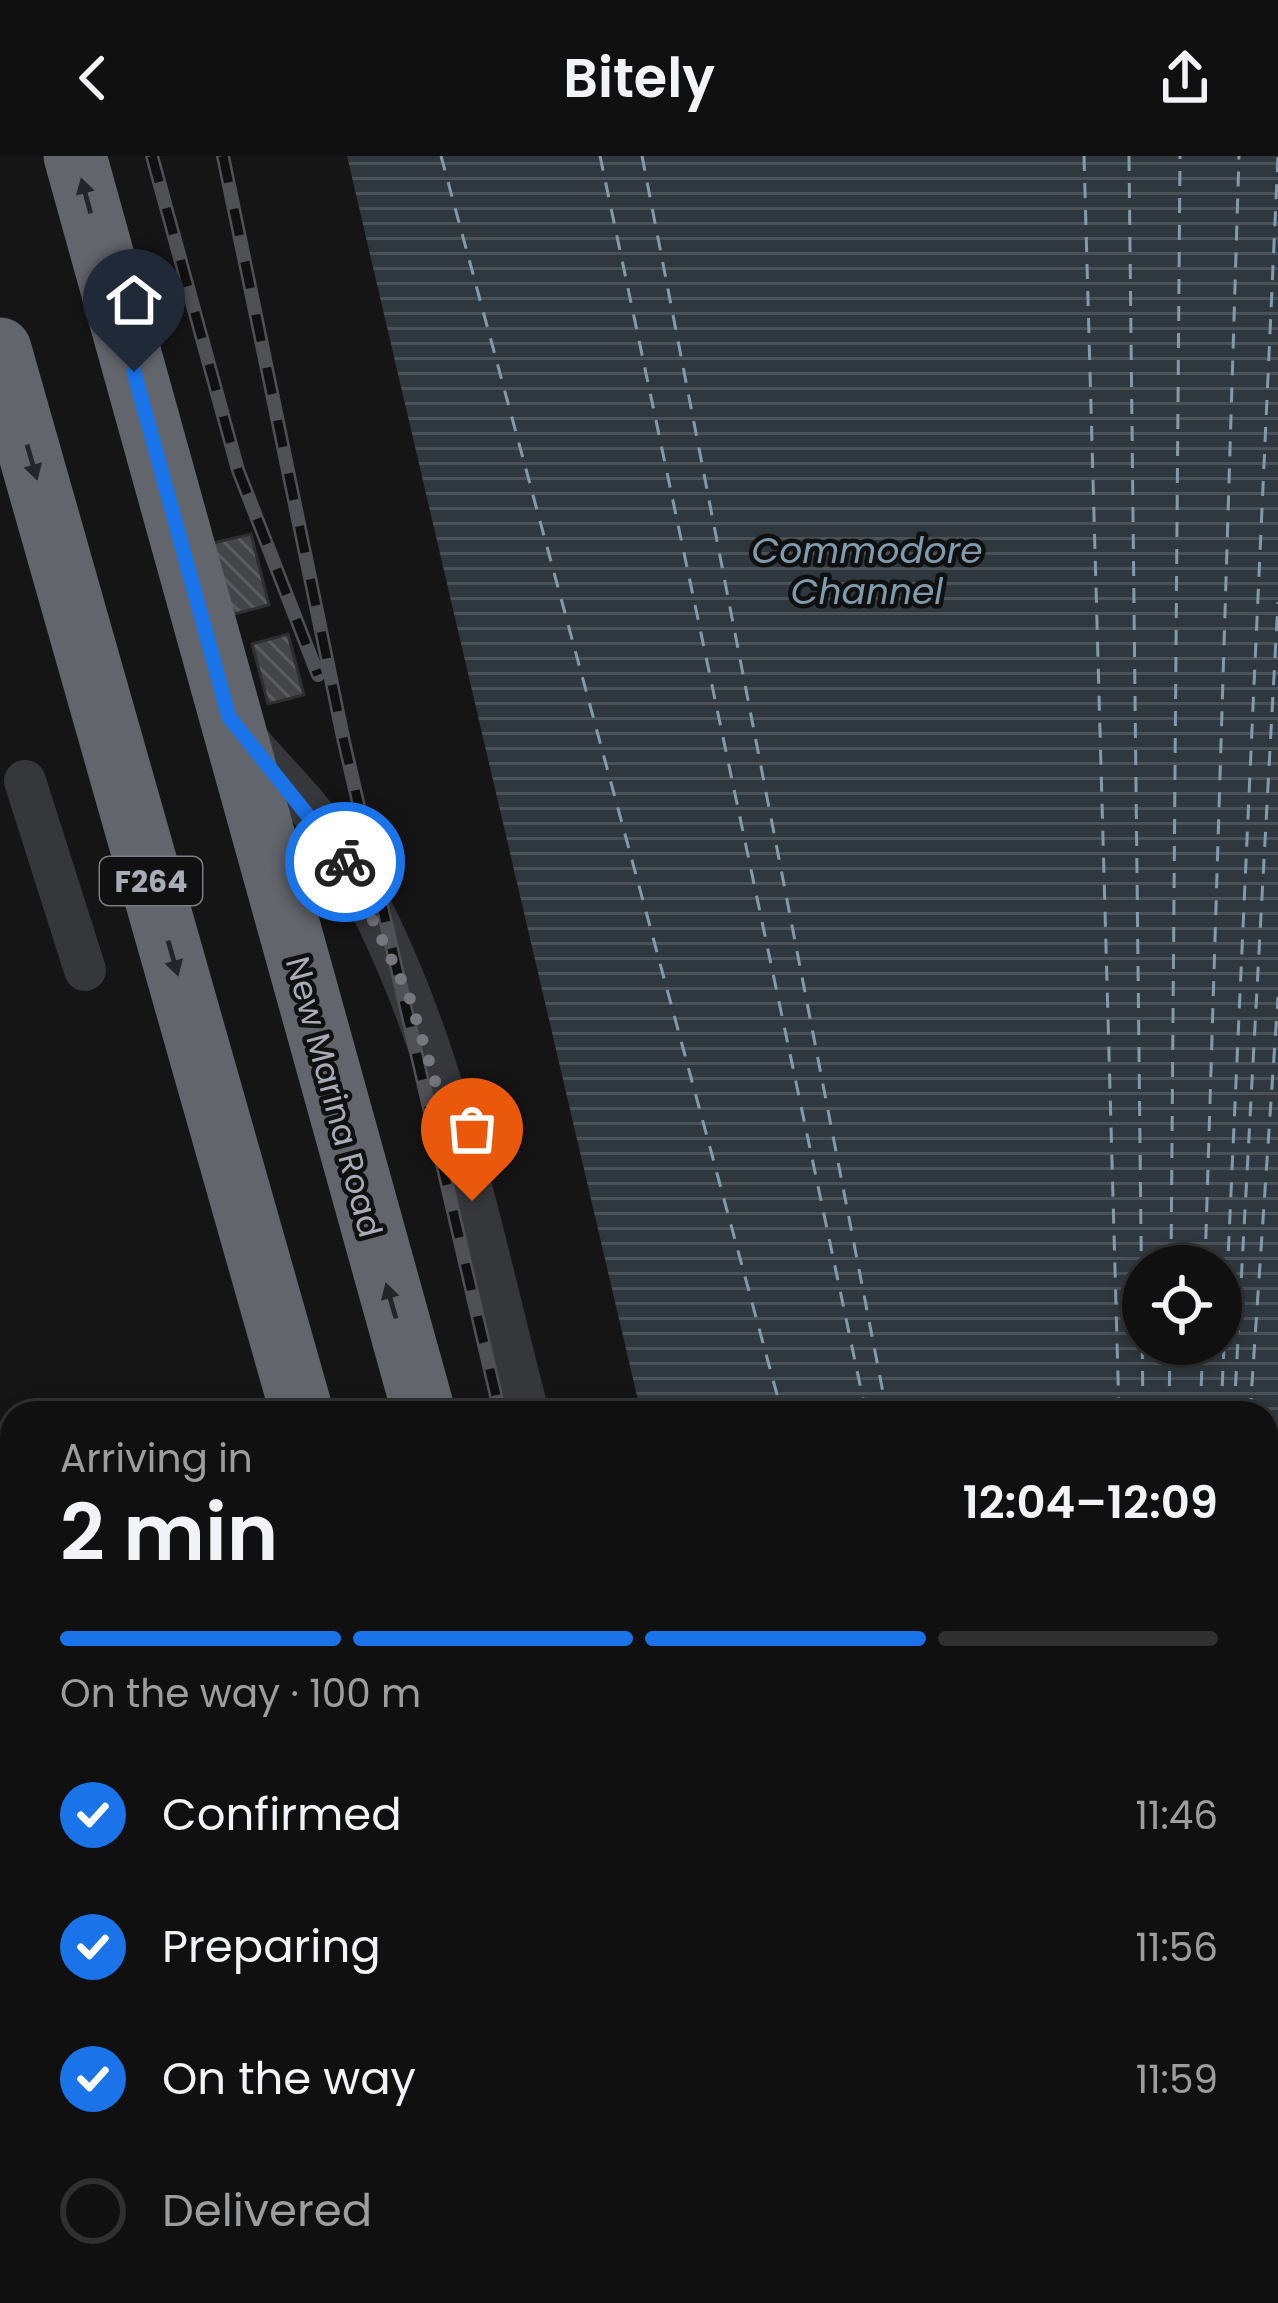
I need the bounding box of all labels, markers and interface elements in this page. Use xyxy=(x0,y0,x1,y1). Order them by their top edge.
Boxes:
text: Bitely xyxy=(563,40,715,116)
icon: back xyxy=(60,45,126,111)
icon: share xyxy=(1152,45,1218,111)
one-way arrow xyxy=(76,177,94,214)
pin xyxy=(83,249,185,372)
icon: home xyxy=(101,267,167,333)
one-way arrow xyxy=(24,444,42,480)
water label: Commodore Channel xyxy=(751,525,983,617)
courier xyxy=(285,802,405,922)
icon: bike xyxy=(312,829,378,895)
road number: F264 xyxy=(100,857,202,905)
one-way arrow xyxy=(165,940,183,977)
street label: New Marina Road xyxy=(274,951,394,1243)
pin xyxy=(421,1078,523,1201)
icon: bag xyxy=(439,1096,505,1162)
map controls xyxy=(1122,1245,1242,1365)
button: locate xyxy=(1122,1245,1242,1365)
one-way arrow xyxy=(381,1282,399,1319)
text: Arriving in xyxy=(60,1431,253,1486)
text: 12:04–12:09 xyxy=(962,1471,1218,1534)
text: 2 min xyxy=(60,1478,278,1587)
text: On the way · 100 m xyxy=(60,1666,421,1721)
icon: check xyxy=(60,1782,126,1848)
text: Confirmed xyxy=(162,1783,402,1846)
text: 11:46 xyxy=(1135,1788,1218,1843)
icon: check xyxy=(60,1914,126,1980)
text: Preparing xyxy=(162,1915,381,1978)
text: 11:56 xyxy=(1135,1920,1218,1975)
icon: check xyxy=(60,2046,126,2112)
text: On the way xyxy=(162,2047,416,2110)
text: 11:59 xyxy=(1136,2052,1218,2107)
text: Delivered xyxy=(162,2179,372,2242)

